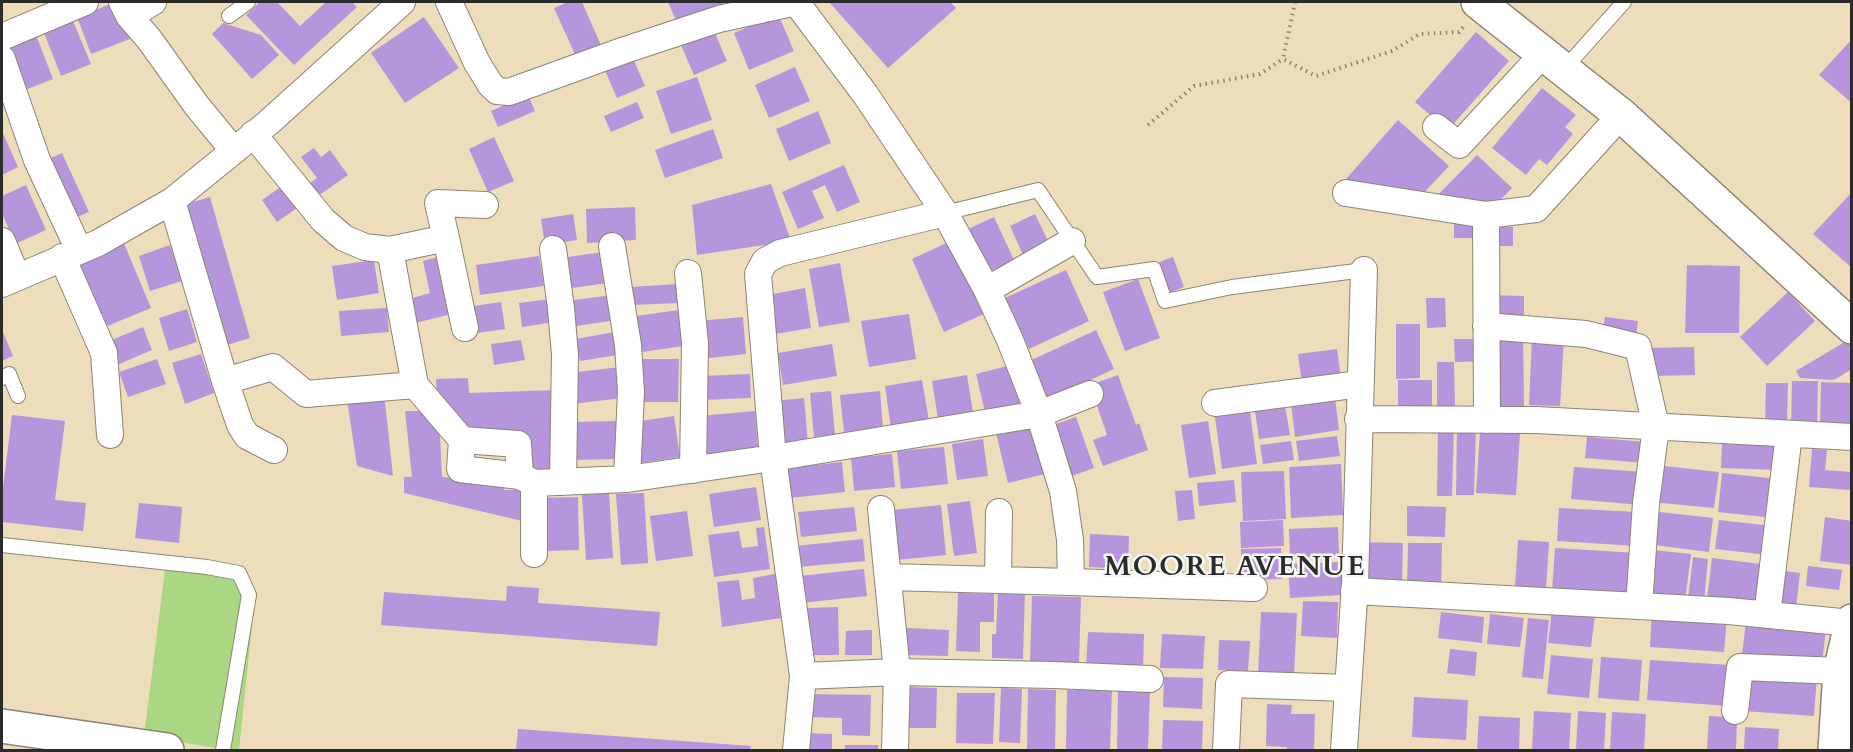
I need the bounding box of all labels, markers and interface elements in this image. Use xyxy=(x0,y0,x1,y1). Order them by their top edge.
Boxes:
district label: MOORE AVENUE xyxy=(1104,552,1366,586)

